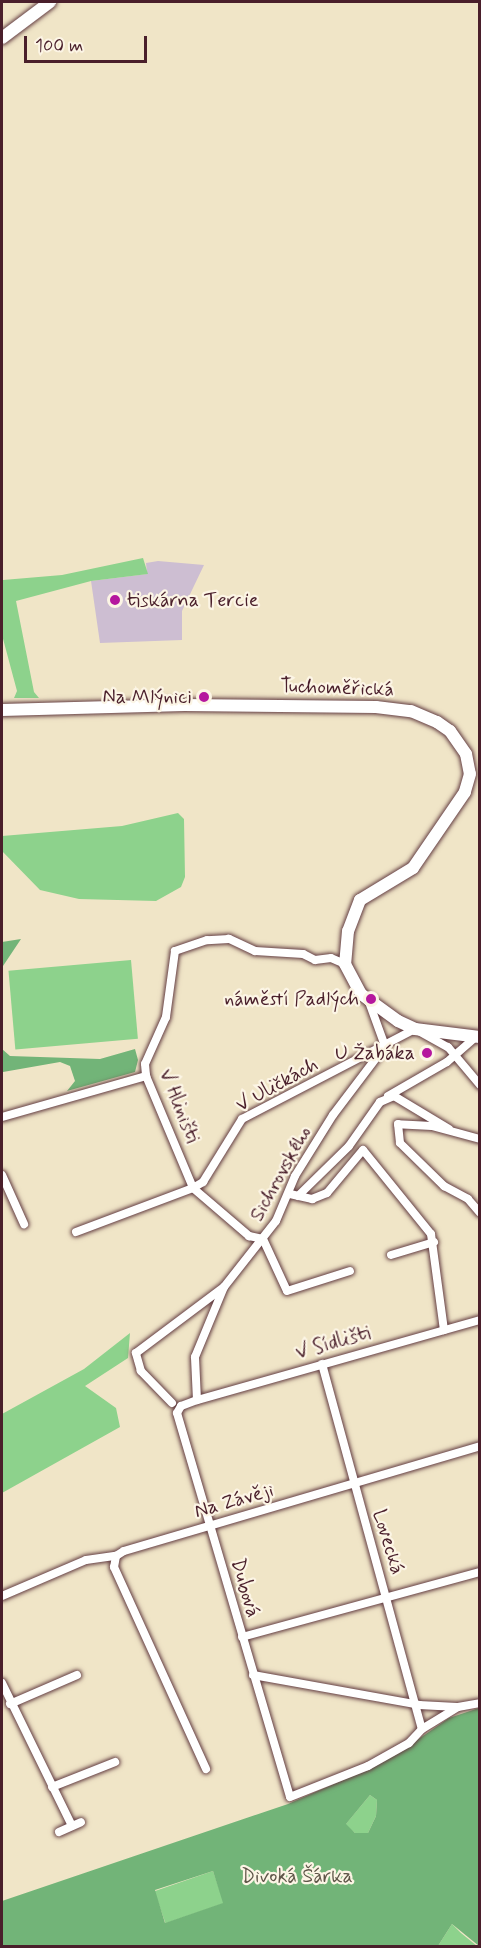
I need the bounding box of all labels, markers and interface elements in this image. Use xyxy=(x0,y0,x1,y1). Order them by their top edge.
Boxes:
scale bar xyxy=(27,24,150,62)
text: 100 m xyxy=(35,34,83,58)
place label: tiskárna Tercie xyxy=(127,588,252,612)
marker: tiskárna Tercie xyxy=(108,593,122,607)
street label: Tuchoměřická xyxy=(280,674,394,702)
place label: Na Mlýnici xyxy=(103,685,192,709)
marker: Na Mlýnici xyxy=(197,690,211,704)
place label: náměstí Padlých xyxy=(224,987,359,1011)
marker: náměstí Padlých xyxy=(364,992,378,1006)
place label: U Žabáka xyxy=(335,1041,415,1065)
marker: U Žabáka xyxy=(420,1046,434,1060)
street label: V Uličkách xyxy=(232,1053,322,1117)
street label: V Hliništi xyxy=(153,1065,205,1147)
street label: Sichrovského xyxy=(245,1122,317,1226)
street label: V Sídlišti xyxy=(292,1321,374,1365)
street label: Na Závěji xyxy=(190,1478,278,1524)
street label: Lovecká xyxy=(367,1507,409,1577)
street label: Dubová xyxy=(225,1556,265,1620)
park label: Divoká Šárka xyxy=(241,1864,353,1888)

